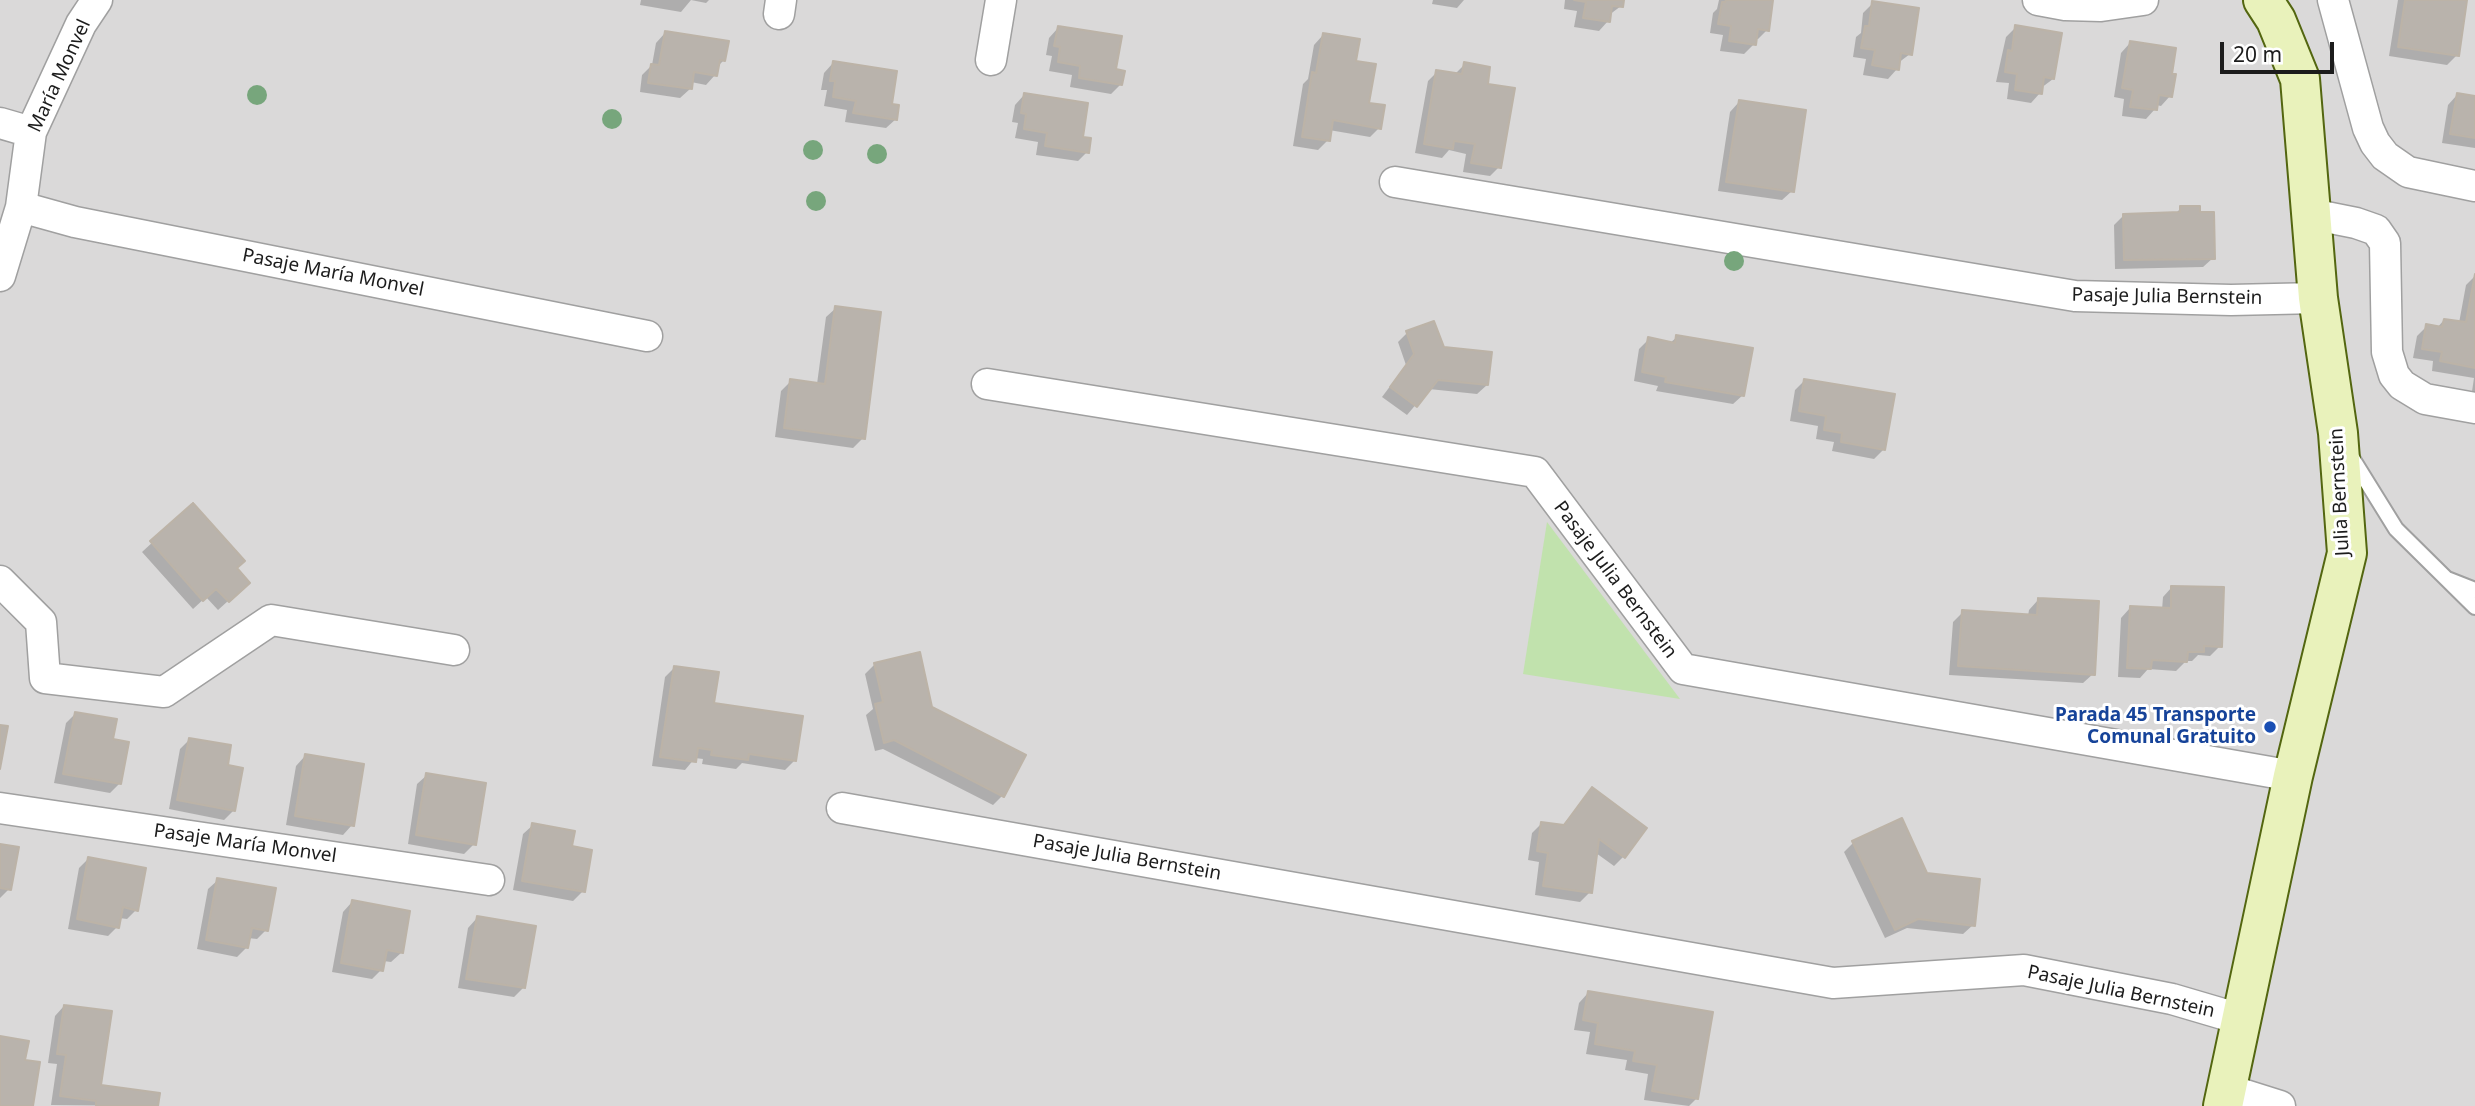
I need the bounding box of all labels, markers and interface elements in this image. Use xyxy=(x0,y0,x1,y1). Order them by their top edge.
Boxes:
street label: María Monvel xyxy=(24,16,96,136)
scale bar xyxy=(2223,28,2337,72)
text: 20 m xyxy=(2233,40,2282,68)
street label: Pasaje María Monvel xyxy=(240,244,426,302)
street label: Pasaje Julia Bernstein xyxy=(2071,284,2263,310)
street label: Julia Bernstein xyxy=(2325,427,2355,557)
street label: Pasaje Julia Bernstein xyxy=(1548,497,1682,663)
place label: Parada 45 Transporte Comunal Gratuito xyxy=(2055,705,2256,749)
marker: Parada 45 Transporte Comunal Gratuito xyxy=(2262,719,2278,735)
street label: Pasaje María Monvel xyxy=(152,820,338,868)
street label: Pasaje Julia Bernstein xyxy=(1031,830,1223,886)
street label: Pasaje Julia Bernstein xyxy=(2025,961,2217,1023)

